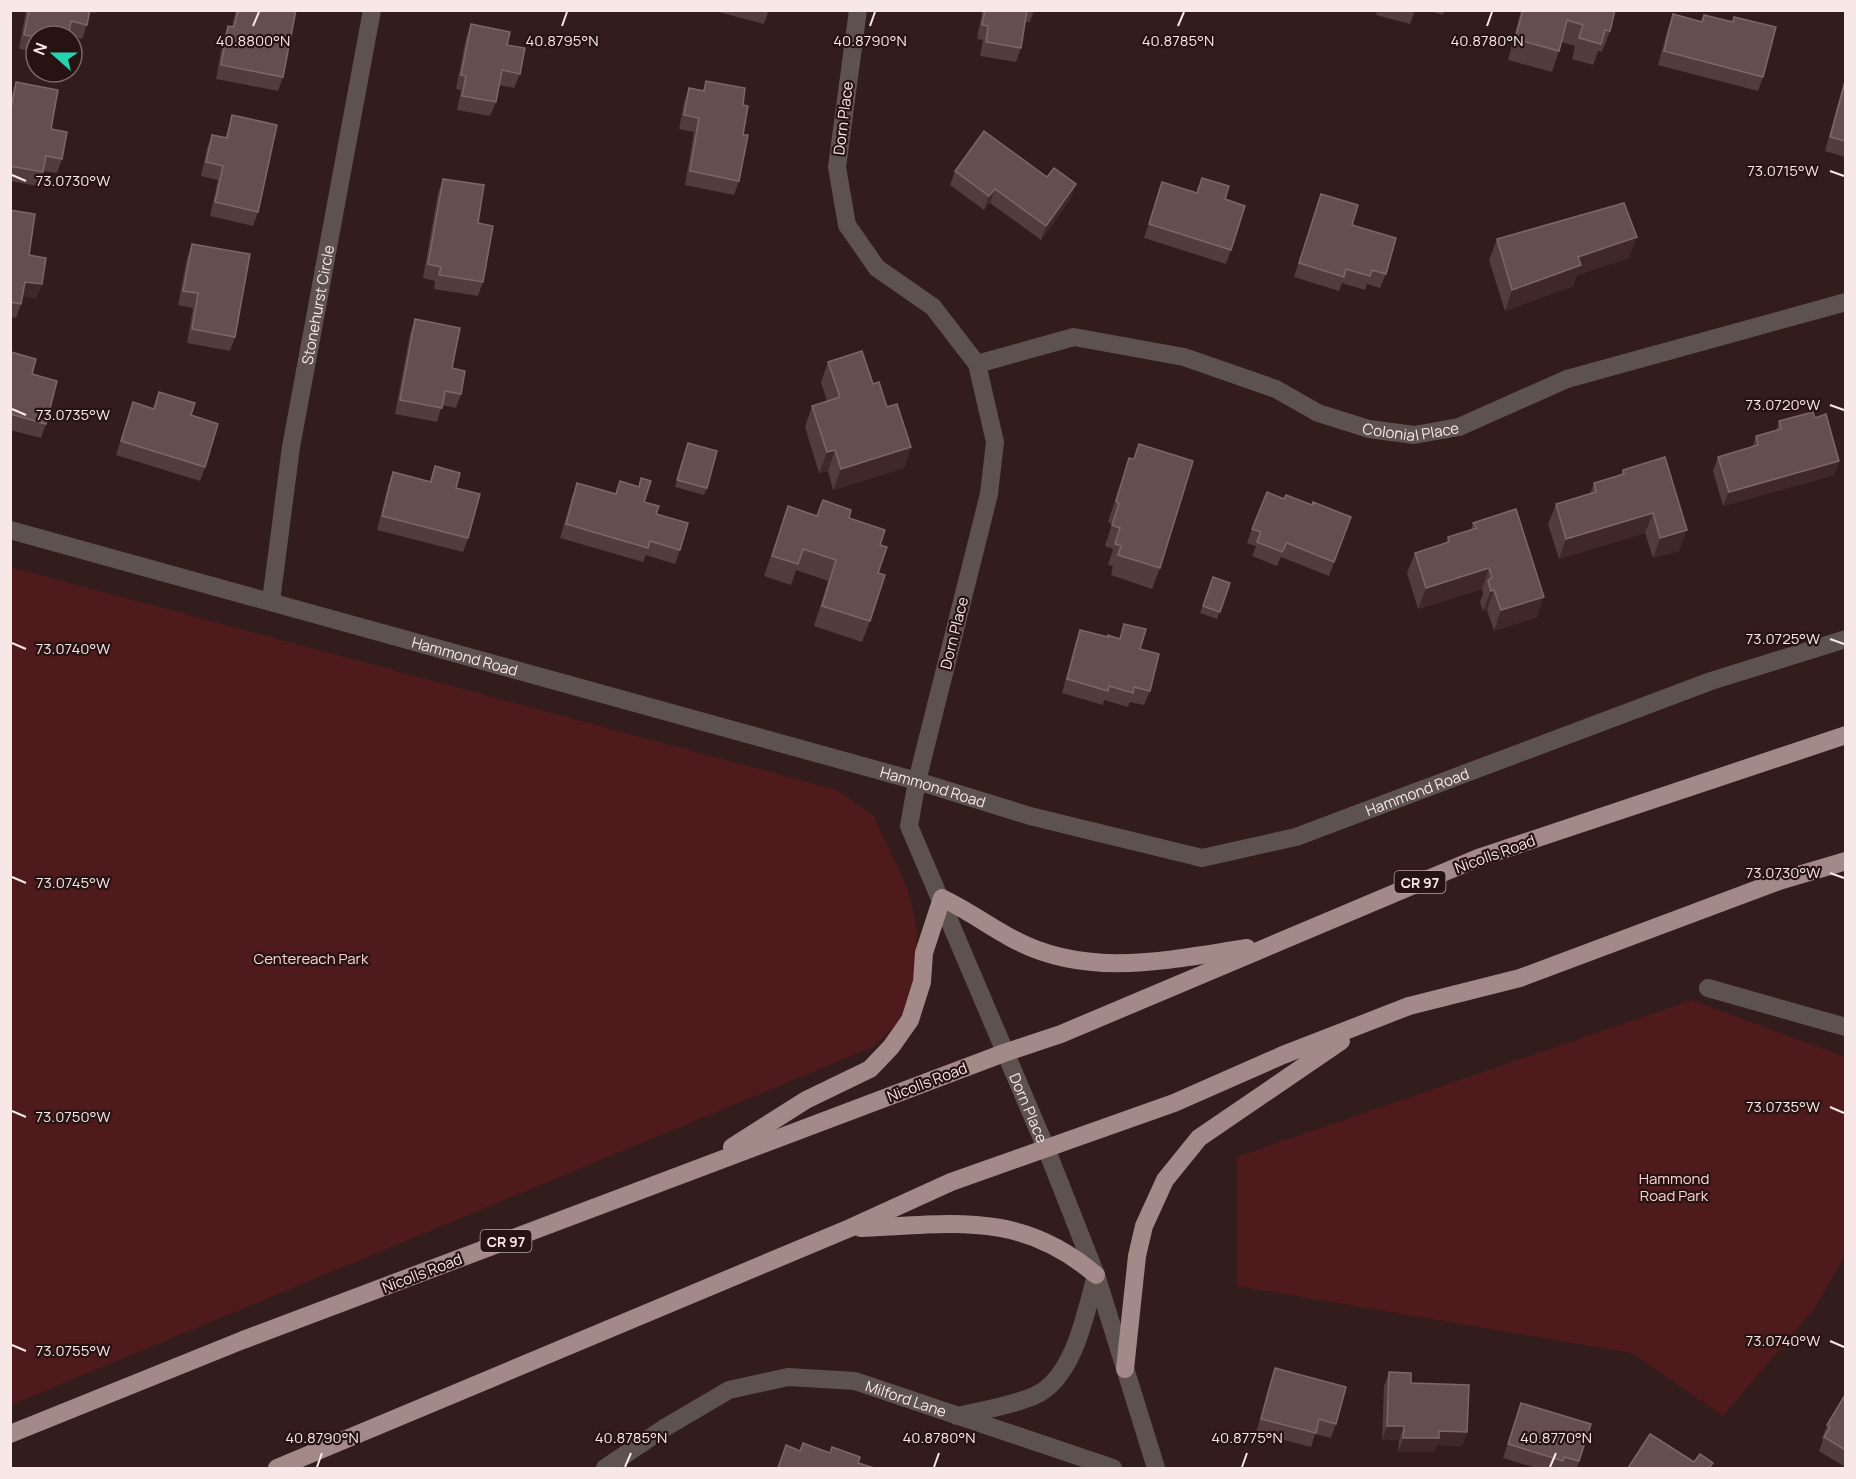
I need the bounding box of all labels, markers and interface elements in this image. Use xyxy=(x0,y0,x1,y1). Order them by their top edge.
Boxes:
north arrow xyxy=(24,24,84,84)
text: 40.8800°N xyxy=(216,30,290,51)
text: 40.8795°N xyxy=(525,30,599,51)
text: 40.8790°N xyxy=(833,30,907,51)
text: 40.8785°N xyxy=(1142,30,1214,51)
text: 40.8780°N xyxy=(1451,30,1523,51)
text: N xyxy=(28,39,52,58)
street label: Dorn Place xyxy=(828,80,858,156)
text: 73.0715°W xyxy=(1747,160,1819,181)
text: 73.0730°W xyxy=(36,170,110,191)
street label: Stonehurst Circle xyxy=(296,243,339,366)
text: 73.0720°W xyxy=(1746,394,1820,415)
text: 73.0735°W xyxy=(36,404,110,425)
street label: Colonial Place xyxy=(1360,417,1461,446)
street label: Dorn Place xyxy=(935,594,973,671)
text: 73.0725°W xyxy=(1746,628,1820,649)
street label: Hammond Road xyxy=(409,631,520,681)
text: 73.0740°W xyxy=(36,638,110,659)
street label: Hammond Road xyxy=(878,761,988,812)
street label: Hammond Road xyxy=(1362,762,1472,821)
street label: Nicolls Road xyxy=(1452,830,1538,878)
text: 73.0730°W xyxy=(1746,862,1820,883)
road number: CR 97 xyxy=(1394,871,1446,893)
text: 73.0745°W xyxy=(36,872,110,893)
park label: Centereach Park xyxy=(254,948,369,969)
street label: Nicolls Road xyxy=(884,1057,970,1107)
street label: Dorn Place xyxy=(1005,1069,1053,1146)
text: 73.0735°W xyxy=(1746,1096,1820,1117)
text: 73.0750°W xyxy=(36,1106,110,1127)
park label: Hammond Road Park xyxy=(1639,1168,1709,1206)
road number: CR 97 xyxy=(480,1230,532,1252)
street label: Nicolls Road xyxy=(379,1248,465,1298)
text: 73.0740°W xyxy=(1746,1330,1820,1351)
text: 73.0755°W xyxy=(36,1340,110,1361)
street label: Milford Lane xyxy=(863,1375,950,1422)
text: 40.8790°N xyxy=(285,1427,359,1448)
text: 40.8785°N xyxy=(595,1427,667,1448)
text: 40.8780°N xyxy=(903,1427,975,1448)
text: 40.8775°N xyxy=(1211,1427,1283,1448)
text: 40.8770°N xyxy=(1520,1427,1592,1448)

